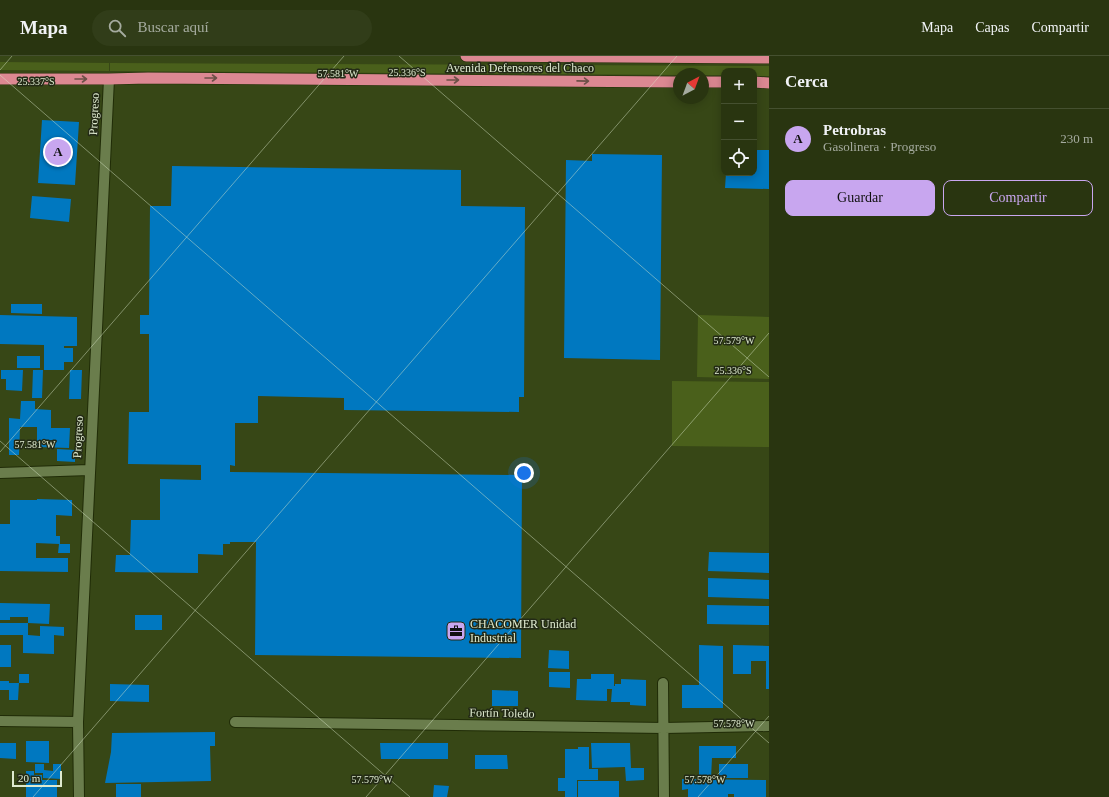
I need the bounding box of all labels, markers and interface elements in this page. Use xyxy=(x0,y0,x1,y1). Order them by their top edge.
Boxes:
search box xyxy=(92,10,372,46)
text: Mapa xyxy=(20,17,68,38)
icon: search xyxy=(106,17,128,39)
text: Buscar aquí xyxy=(138,19,209,35)
text: Mapa xyxy=(921,20,953,35)
text: Capas xyxy=(975,20,1009,35)
text: Compartir xyxy=(1031,20,1089,35)
street label: Avenida Defensores del Chaco xyxy=(446,61,594,75)
text: 25.336°S xyxy=(388,67,426,78)
text: 57.581°W xyxy=(318,68,359,79)
north arrow xyxy=(673,68,709,104)
map controls xyxy=(721,68,757,176)
button: + xyxy=(721,68,757,104)
text: Cerca xyxy=(785,72,828,91)
one-way arrow xyxy=(204,74,217,82)
one-way arrow xyxy=(74,75,87,83)
text: 25.337°S xyxy=(17,76,55,87)
one-way arrow xyxy=(446,76,459,84)
one-way arrow xyxy=(576,77,589,85)
street label: Progreso xyxy=(86,92,102,136)
button: − xyxy=(721,104,757,140)
text: Petrobras xyxy=(823,122,886,138)
text: A xyxy=(793,131,803,146)
text: 230 m xyxy=(1060,131,1093,146)
pin: A xyxy=(45,137,71,167)
text: Gasolinera · Progreso xyxy=(823,139,936,154)
button: locate xyxy=(721,140,757,176)
button: Guardar xyxy=(785,180,935,216)
button: Compartir xyxy=(943,180,1093,216)
text: 57.579°W xyxy=(714,335,755,346)
text: 25.336°S xyxy=(714,365,752,376)
street label: Progreso xyxy=(70,415,86,459)
text: 57.581°W xyxy=(15,439,56,450)
your location xyxy=(514,463,534,483)
place label: CHACOMER Unidad Industrial xyxy=(470,617,576,645)
office icon: CHACOMER Unidad Industrial xyxy=(445,620,467,642)
street label: Fortín Toledo xyxy=(469,705,535,721)
text: 57.578°W xyxy=(714,718,755,729)
scale bar xyxy=(12,769,62,788)
text: 20 m xyxy=(18,772,40,784)
text: 57.579°W xyxy=(352,774,393,785)
text: 57.578°W xyxy=(685,774,726,785)

